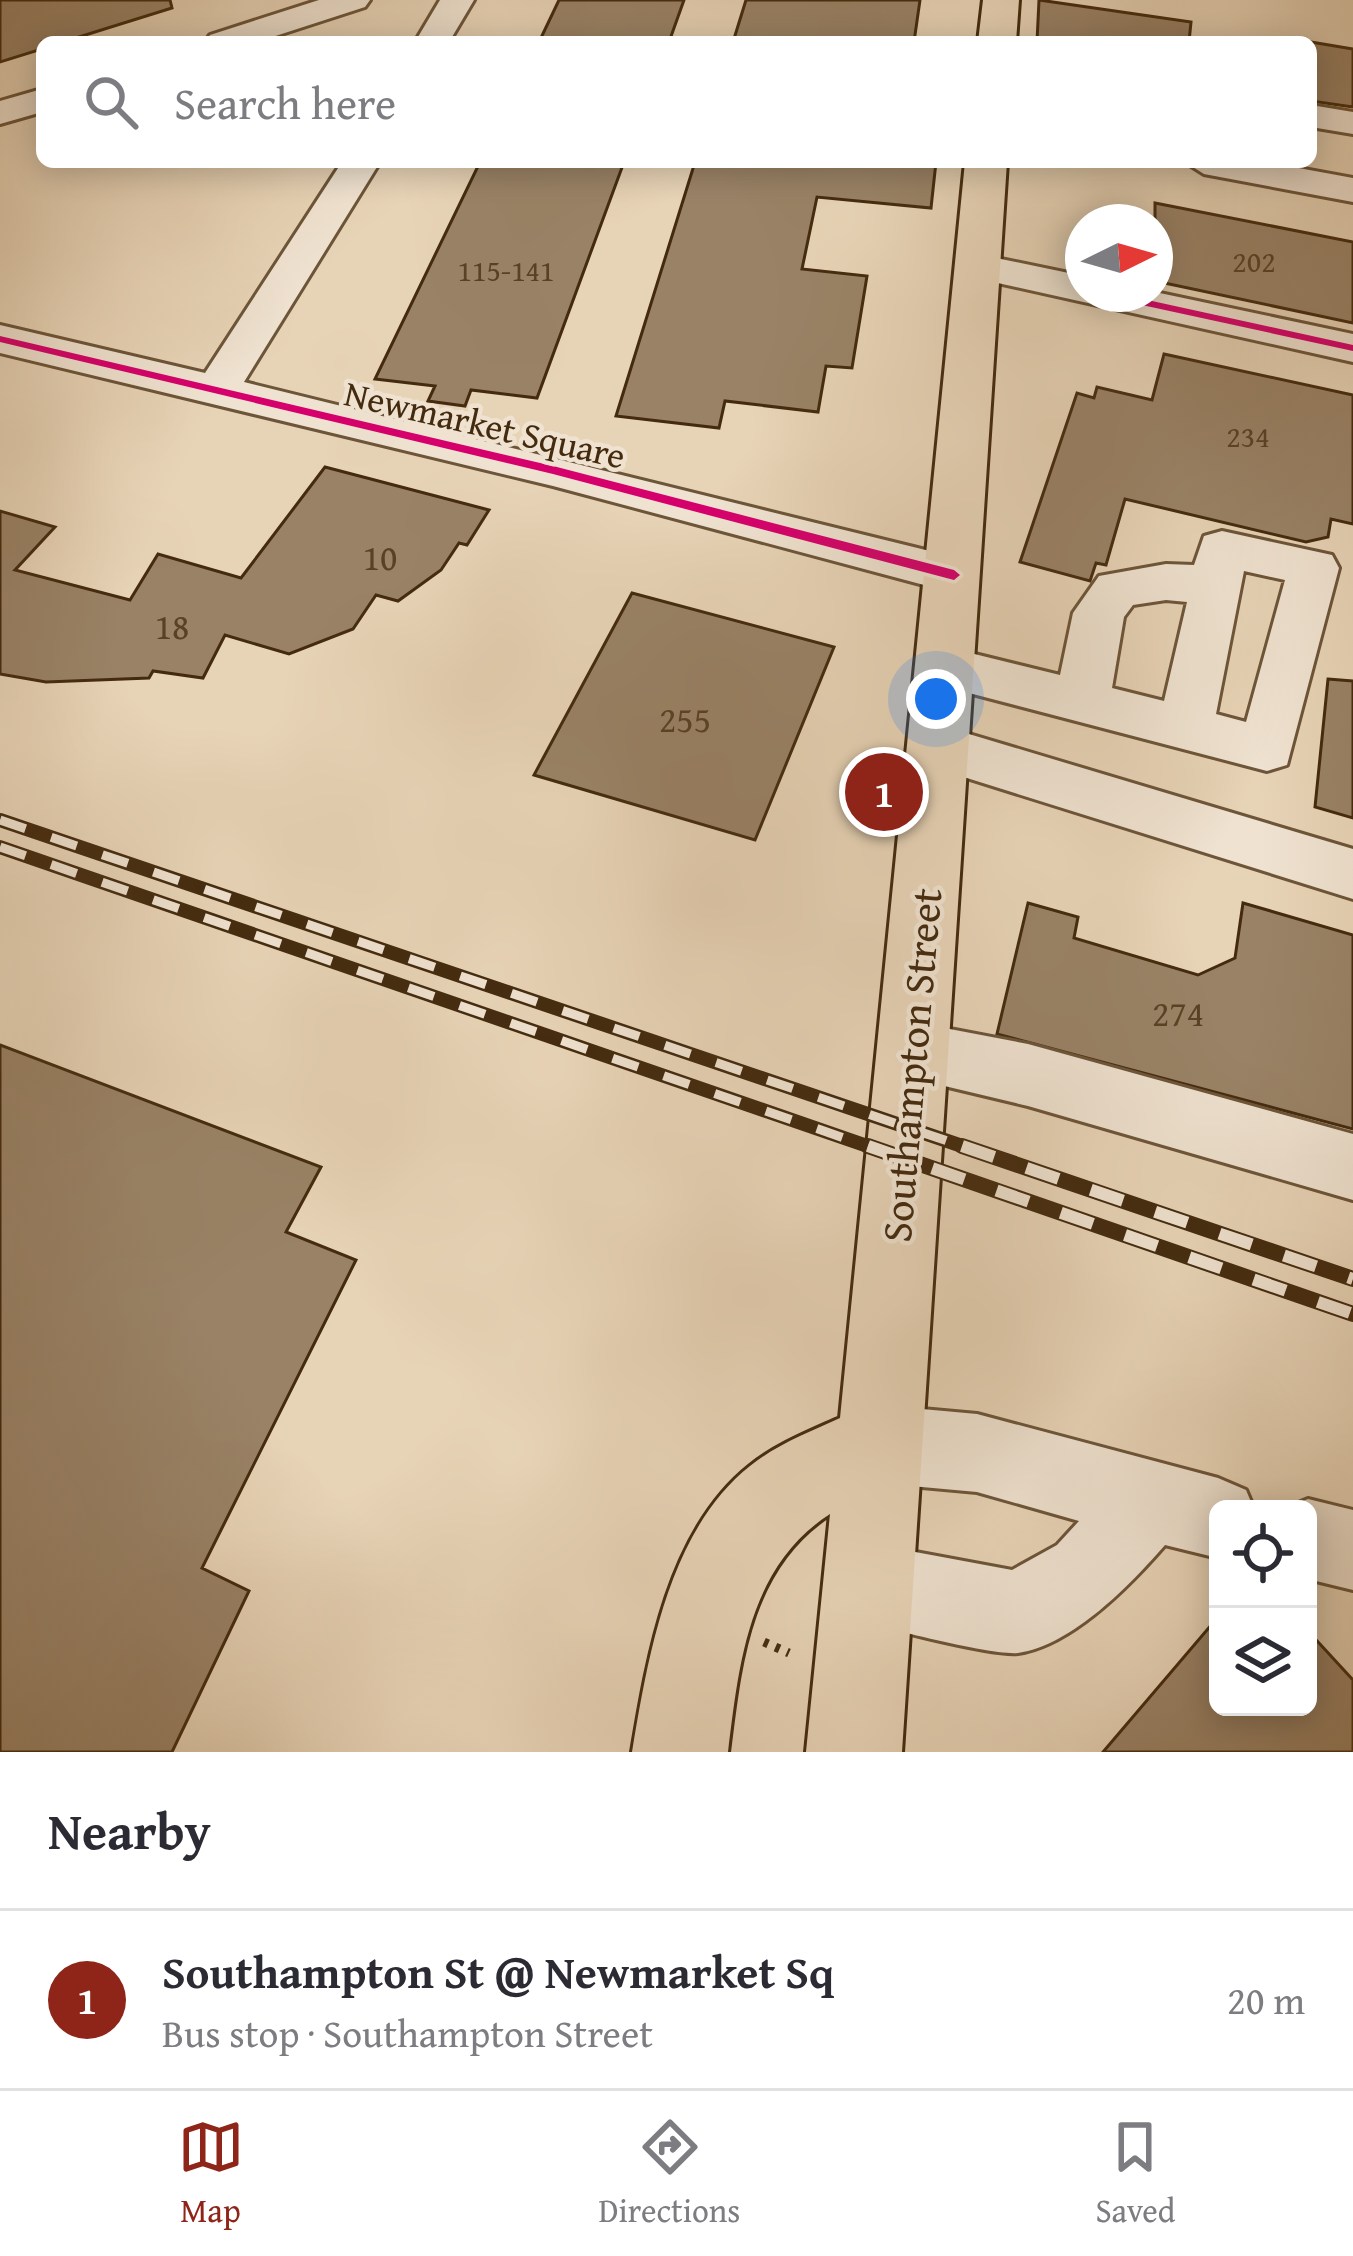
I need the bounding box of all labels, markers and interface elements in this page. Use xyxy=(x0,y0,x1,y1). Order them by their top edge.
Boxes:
search box xyxy=(36,36,1317,168)
icon: search xyxy=(78,69,144,135)
text: Search here xyxy=(174,70,396,135)
north arrow xyxy=(1065,204,1173,312)
house number: 202 xyxy=(1232,239,1276,283)
house number: 115-141 xyxy=(458,248,554,292)
street label: Newmarket Square xyxy=(340,365,631,482)
house number: 234 xyxy=(1226,414,1270,458)
house number: 10 xyxy=(363,530,397,583)
house number: 18 xyxy=(155,599,189,652)
your location xyxy=(906,669,966,729)
house number: 255 xyxy=(659,692,711,745)
pin: 1 xyxy=(845,747,923,837)
street label: Southampton Street xyxy=(865,885,956,1245)
house number: 274 xyxy=(1152,986,1204,1039)
map controls xyxy=(1209,1500,1317,1716)
button: locate xyxy=(1209,1500,1317,1608)
button: layers xyxy=(1209,1608,1317,1716)
text: Nearby xyxy=(48,1793,211,1868)
text: Southampton St @ Newmarket Sq xyxy=(162,1939,834,2004)
text: 1 xyxy=(77,1971,97,2028)
text: 20 m xyxy=(1227,1971,1305,2028)
text: Bus stop · Southampton Street xyxy=(162,2004,653,2061)
tab: Map xyxy=(178,2114,244,2234)
tab: Directions xyxy=(599,2114,740,2234)
tab: Saved xyxy=(1096,2114,1175,2234)

